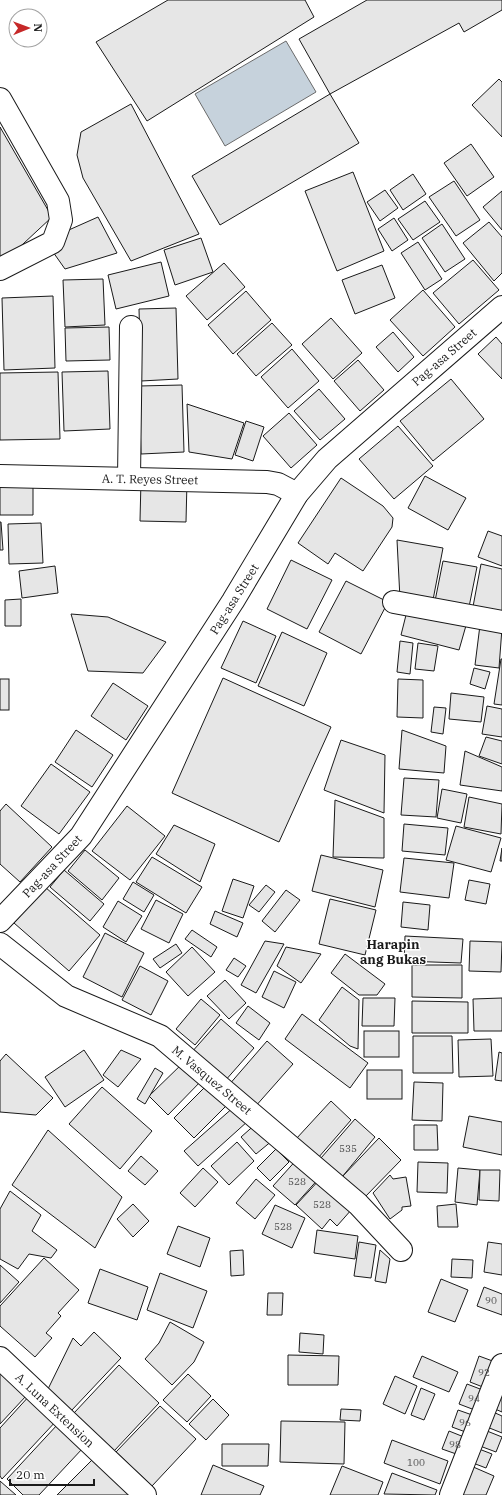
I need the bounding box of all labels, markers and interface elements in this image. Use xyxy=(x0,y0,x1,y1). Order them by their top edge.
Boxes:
north arrow xyxy=(8,8,48,48)
text: N xyxy=(31,23,45,33)
street label: Pag-asa Street xyxy=(409,325,479,389)
street label: A. T. Reyes Street xyxy=(102,471,198,487)
street label: Pag-asa Street xyxy=(206,561,262,637)
street label: Pag-asa Street xyxy=(19,831,85,901)
district label: Harapin ang Bukas xyxy=(360,936,426,968)
street label: M. Vasquez Street xyxy=(169,1042,255,1118)
house number: 535 xyxy=(339,1142,357,1155)
house number: 528 xyxy=(288,1175,306,1188)
house number: 528 xyxy=(313,1198,331,1211)
house number: 528 xyxy=(274,1220,292,1233)
house number: 90 xyxy=(485,1294,497,1307)
house number: 92 xyxy=(478,1366,490,1379)
street label: A. Luna Extension xyxy=(12,1369,98,1451)
house number: 94 xyxy=(468,1392,480,1405)
house number: 96 xyxy=(459,1416,471,1429)
house number: 98 xyxy=(449,1438,461,1451)
house number: 100 xyxy=(407,1456,425,1469)
scale bar xyxy=(10,1461,94,1487)
text: 20 m xyxy=(16,1467,45,1482)

